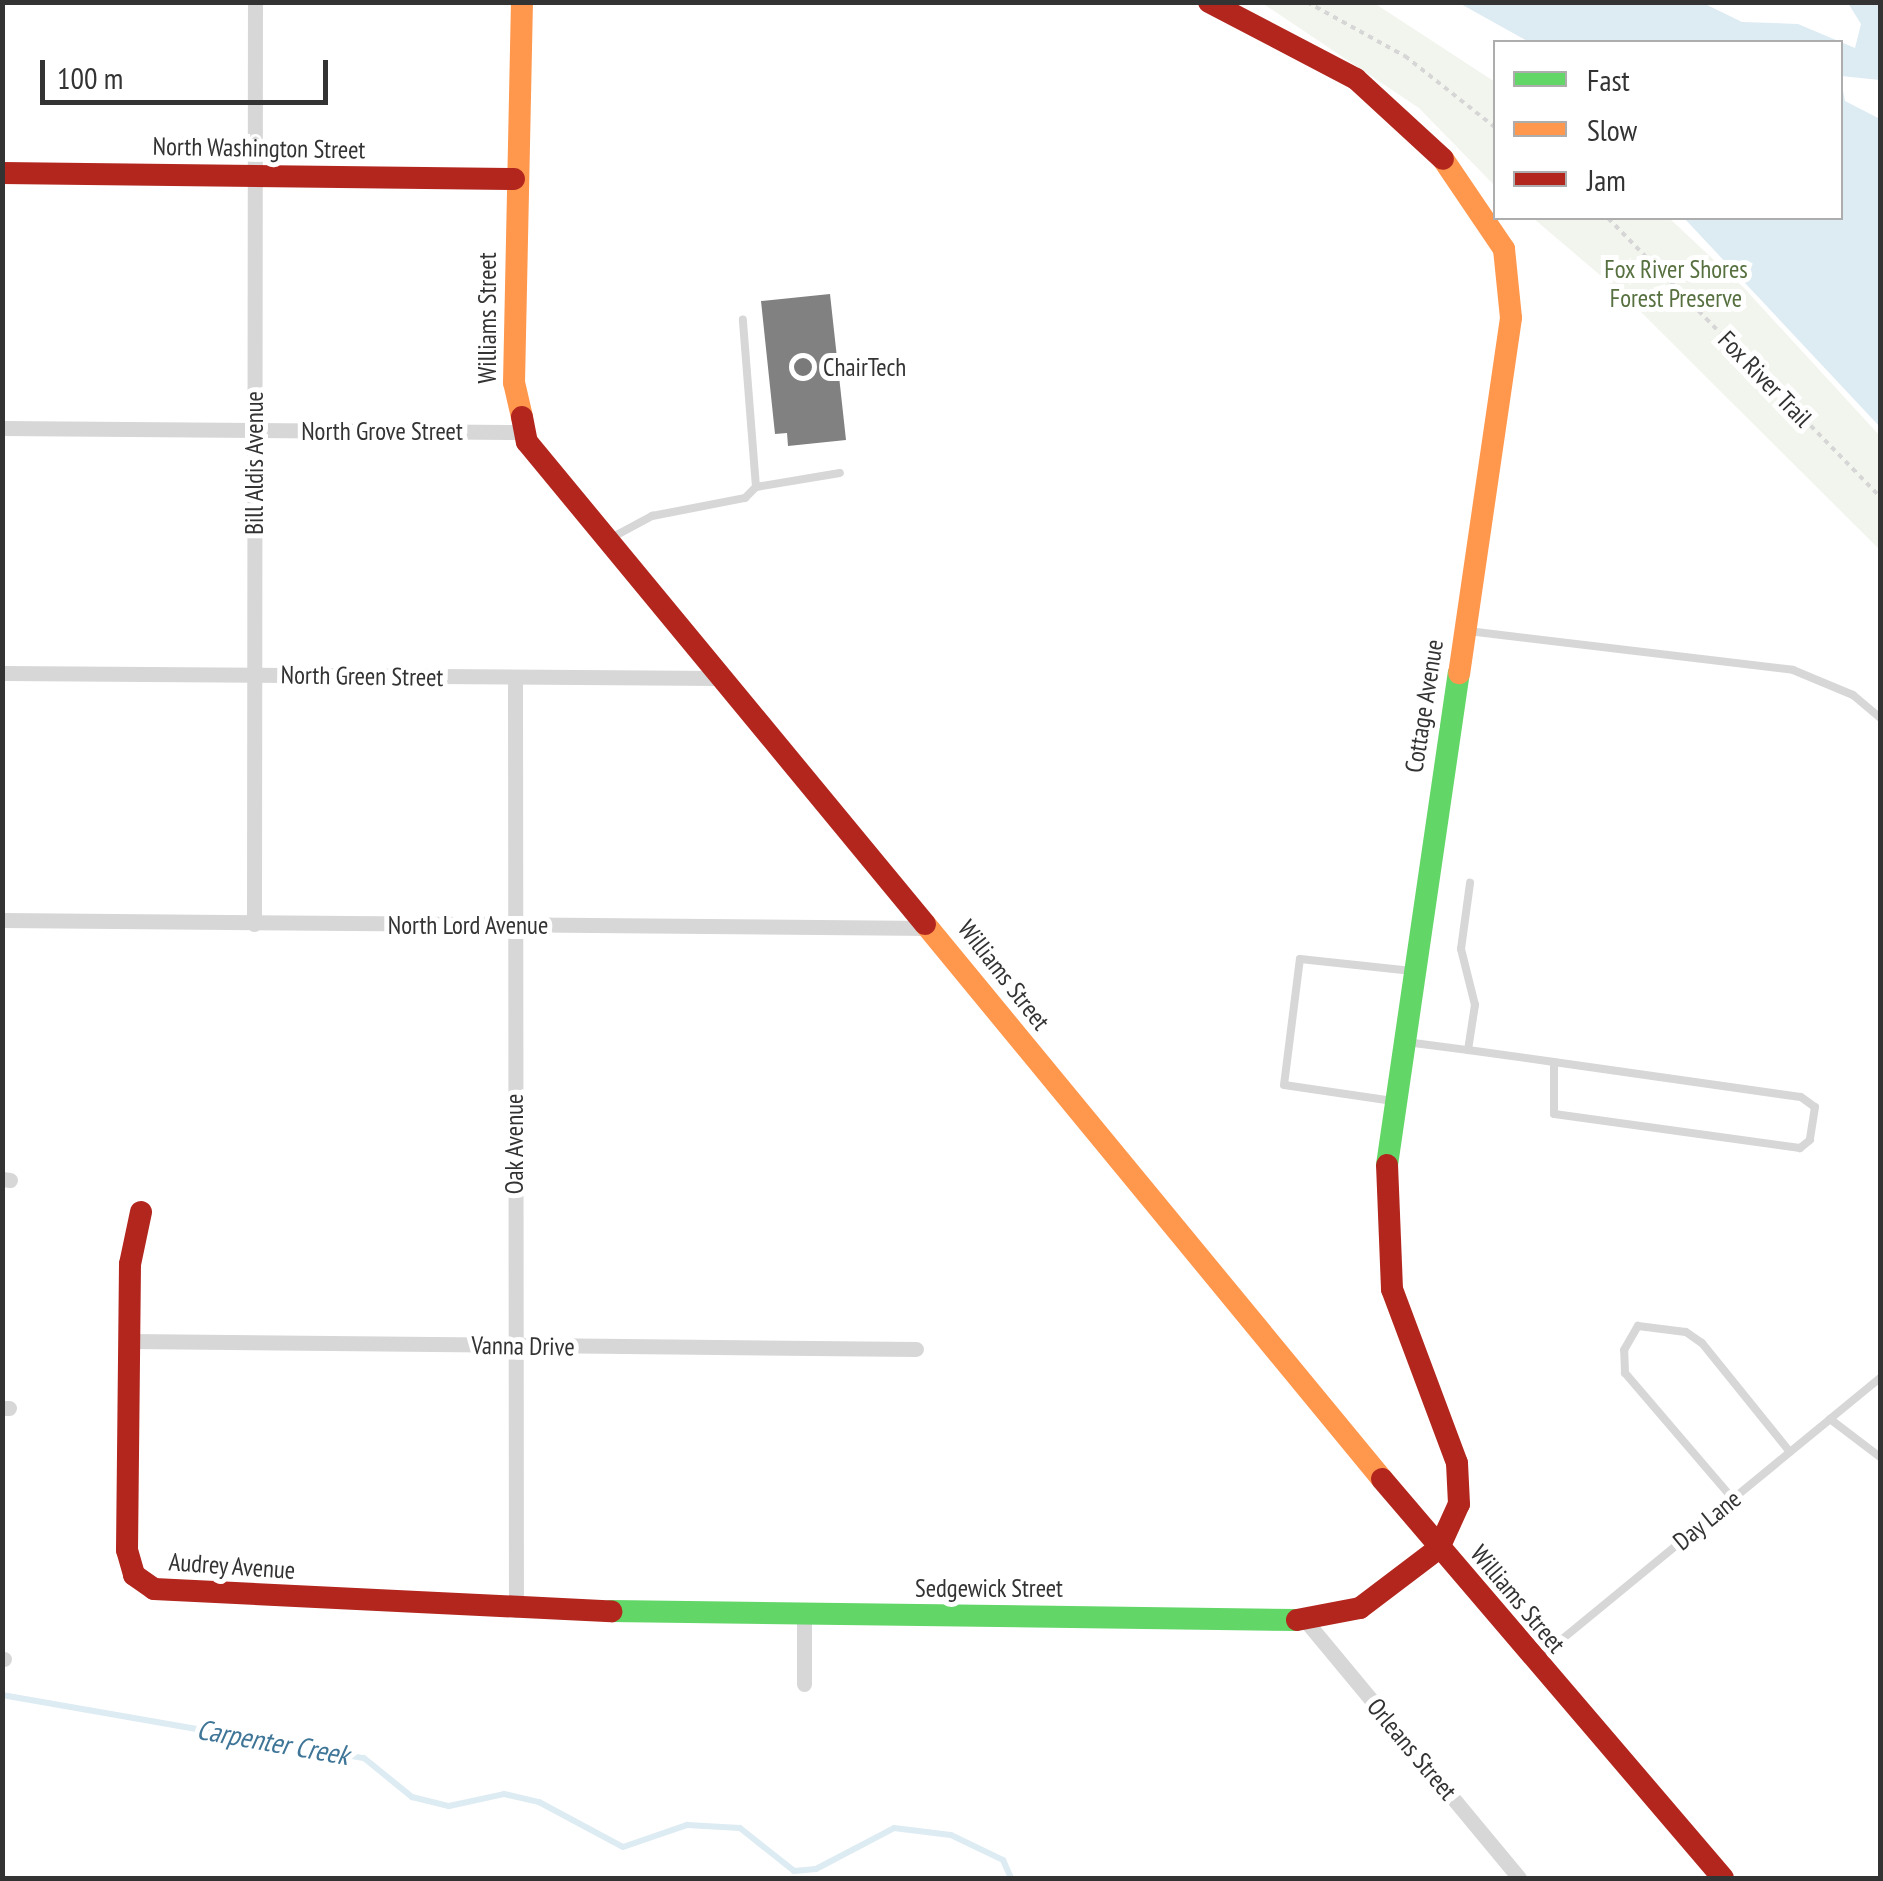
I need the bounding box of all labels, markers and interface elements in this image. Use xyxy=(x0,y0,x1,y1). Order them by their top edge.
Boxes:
scale bar xyxy=(45,40,332,102)
legend xyxy=(1493,40,1843,220)
text: 100 m xyxy=(57,58,123,97)
text: Fast xyxy=(1587,60,1630,99)
text: Slow xyxy=(1587,110,1637,149)
street label: North Washington Street xyxy=(152,131,366,165)
text: Jam xyxy=(1587,160,1626,199)
street label: Williams Street xyxy=(472,252,502,384)
park label: Fox River Shores Forest Preserve xyxy=(1604,255,1748,314)
street label: Fox River Trail xyxy=(1711,324,1819,434)
place label: ChairTech xyxy=(823,352,906,382)
marker: ChairTech xyxy=(792,356,814,378)
street label: Bill Aldis Avenue xyxy=(239,390,269,536)
street label: North Grove Street xyxy=(301,416,463,446)
street label: Cottage Avenue xyxy=(1399,637,1449,775)
street label: North Green Street xyxy=(281,660,443,692)
street label: North Lord Avenue xyxy=(387,910,549,940)
street label: Williams Street xyxy=(952,914,1056,1036)
street label: Oak Avenue xyxy=(499,1093,529,1195)
street label: Vanna Drive xyxy=(471,1330,575,1362)
street label: Day Lane xyxy=(1667,1483,1747,1557)
street label: Williams Street xyxy=(1464,1539,1572,1659)
street label: Audrey Avenue xyxy=(167,1547,297,1585)
street label: Sedgewick Street xyxy=(915,1573,1063,1603)
street label: Orleans Street xyxy=(1361,1692,1463,1806)
water label: Carpenter Creek xyxy=(194,1712,352,1772)

